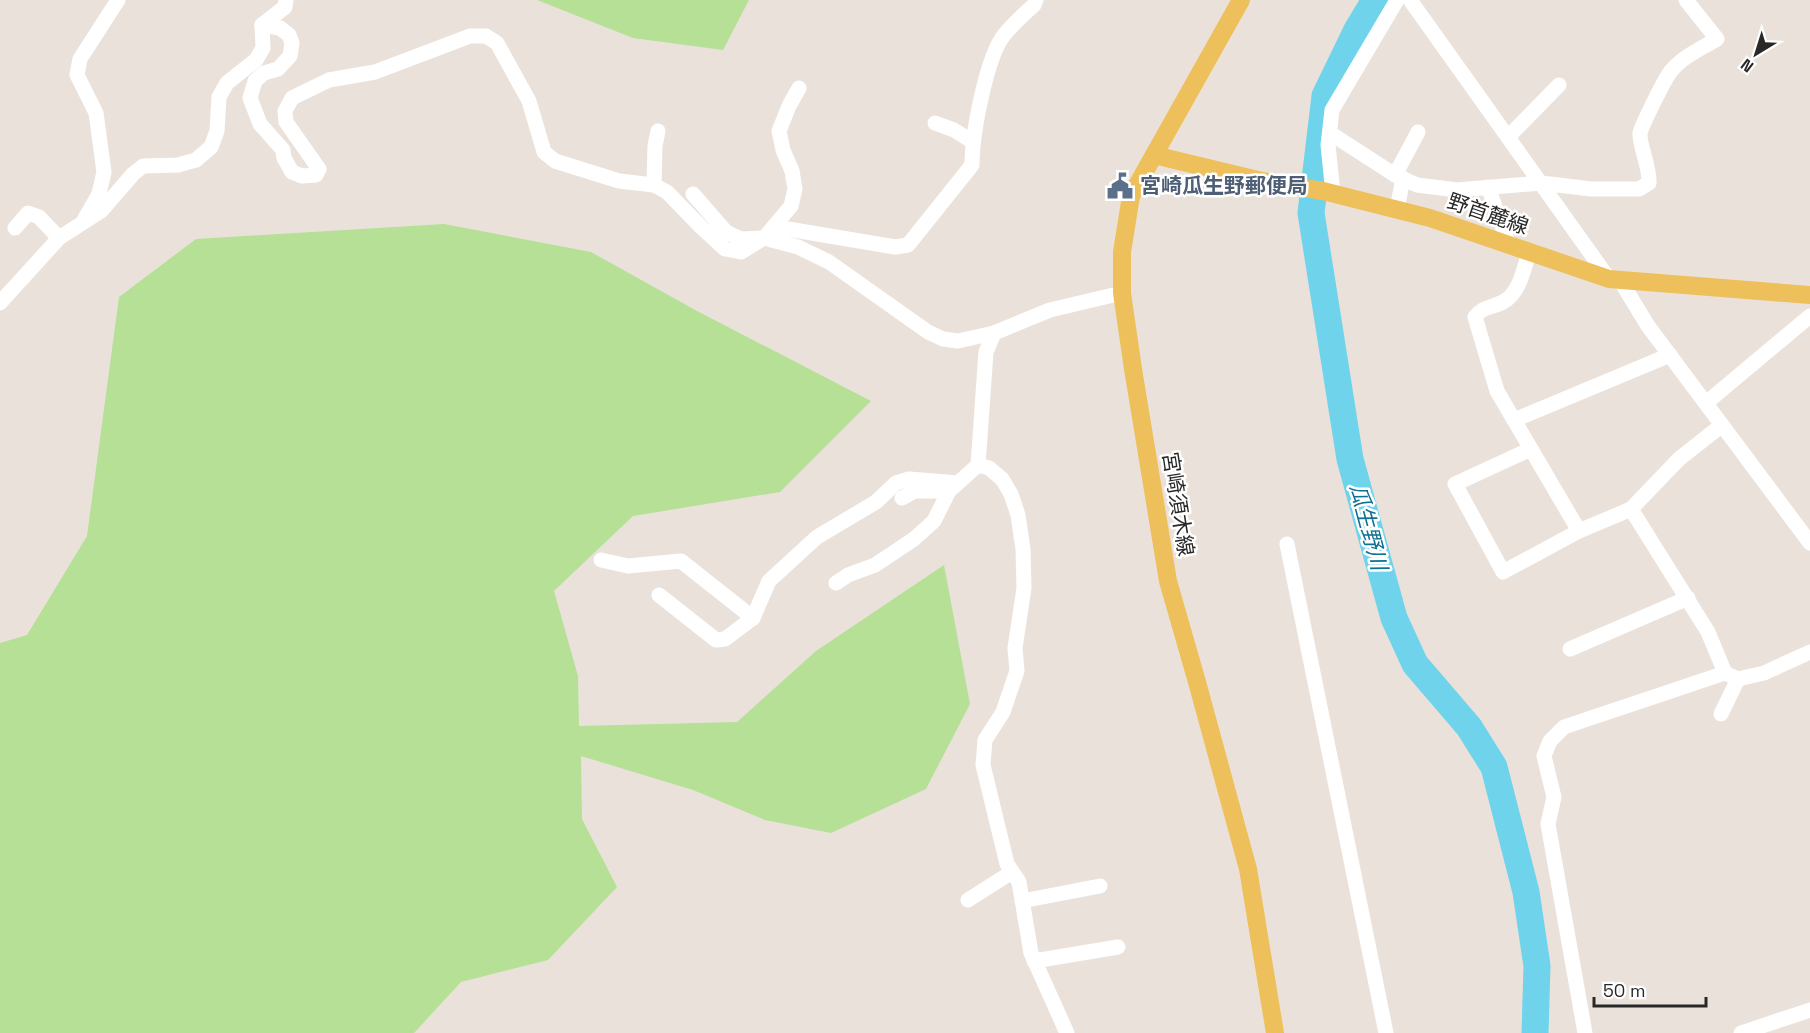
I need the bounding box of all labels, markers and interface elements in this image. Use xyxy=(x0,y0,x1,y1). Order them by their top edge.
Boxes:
north arrow xyxy=(1726,24,1786,84)
text: N xyxy=(1736,54,1758,77)
public building icon: 宮崎瓜生野郵便局 xyxy=(1105,171,1135,201)
place label: 宮崎瓜生野郵便局 xyxy=(1140,172,1308,199)
street label: 野首麓線 xyxy=(1444,187,1532,240)
street label: 宮崎須木線 xyxy=(1157,450,1200,558)
water label: 瓜生野川 xyxy=(1344,481,1394,575)
scale bar xyxy=(1594,970,1706,1008)
text: 50 m xyxy=(1603,979,1645,1002)

